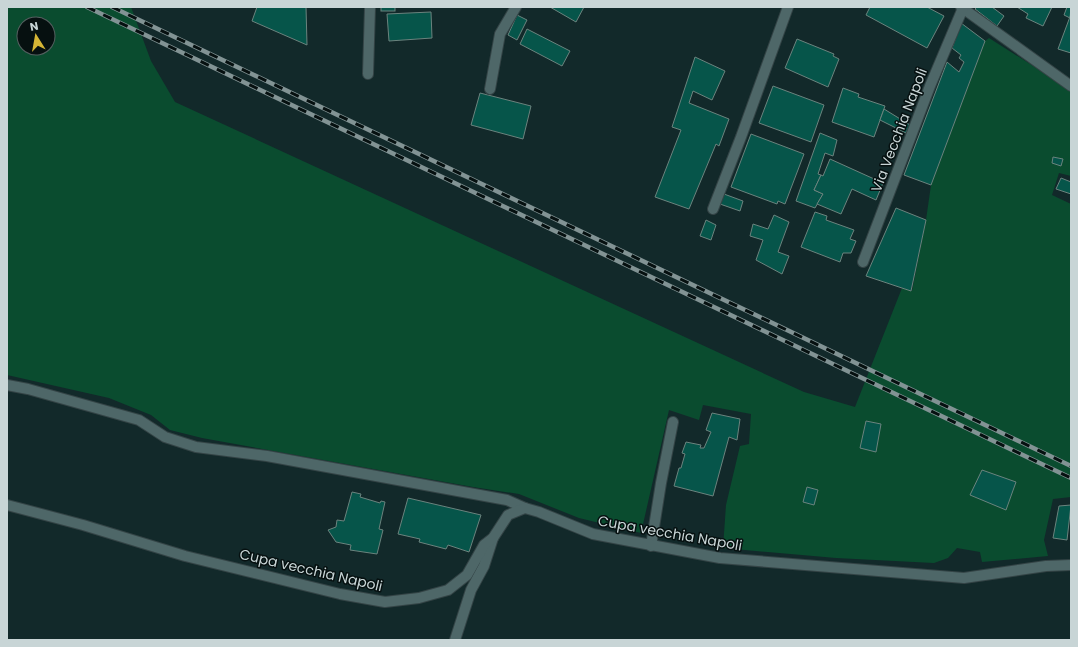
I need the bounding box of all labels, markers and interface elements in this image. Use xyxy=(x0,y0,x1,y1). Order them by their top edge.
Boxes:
north arrow xyxy=(16,16,56,56)
text: N xyxy=(29,18,40,35)
street label: Via Vecchia Napoli xyxy=(866,65,932,195)
street label: Cupa vecchia Napoli xyxy=(596,510,744,556)
street label: Cupa vecchia Napoli xyxy=(238,544,384,596)

